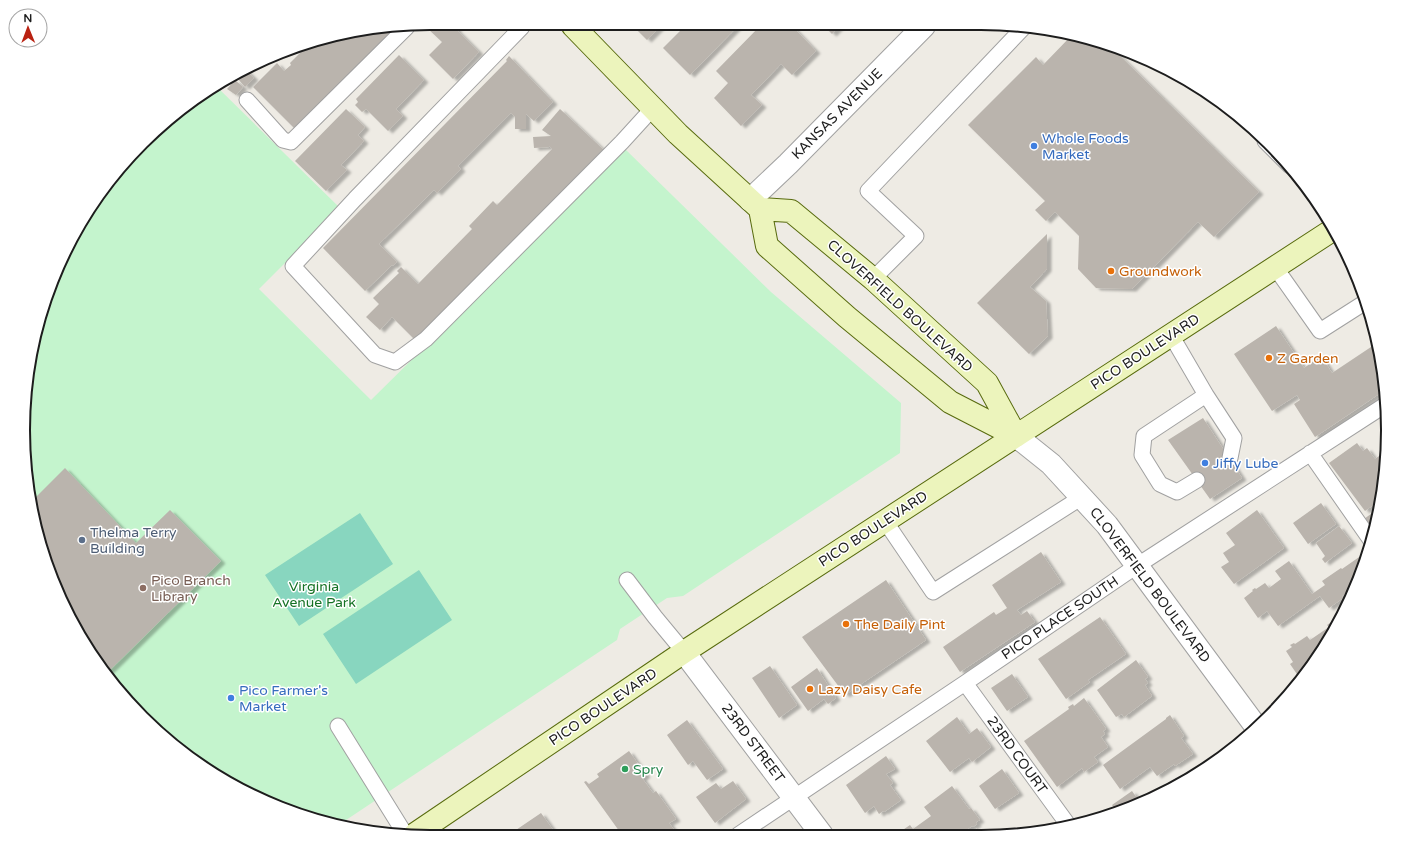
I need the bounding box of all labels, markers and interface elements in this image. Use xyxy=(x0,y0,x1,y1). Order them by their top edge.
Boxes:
north arrow xyxy=(8,8,48,48)
text: N xyxy=(23,12,32,25)
street label: KANSAS AVENUE xyxy=(788,65,886,163)
place label: Whole Foods Market xyxy=(1042,130,1129,163)
marker: Whole Foods Market xyxy=(1029,141,1039,151)
street label: CLOVERFIELD BOULEVARD xyxy=(824,236,976,376)
place label: Groundwork xyxy=(1119,263,1202,280)
marker: Groundwork xyxy=(1106,266,1116,276)
street label: PICO BOULEVARD xyxy=(1087,310,1203,394)
place label: Z Garden xyxy=(1277,350,1338,367)
marker: Z Garden xyxy=(1264,353,1274,363)
place label: Jiffy Lube xyxy=(1213,455,1278,472)
marker: Jiffy Lube xyxy=(1200,458,1210,468)
street label: PICO BOULEVARD xyxy=(815,487,931,571)
street label: CLOVERFIELD BOULEVARD xyxy=(1086,504,1214,666)
place label: Thelma Terry Building xyxy=(90,524,177,557)
marker: Thelma Terry Building xyxy=(77,535,87,545)
place label: Pico Branch Library xyxy=(151,572,231,605)
street label: PICO PLACE SOUTH xyxy=(998,573,1122,663)
park label: Virginia Avenue Park xyxy=(272,578,356,611)
marker: Pico Branch Library xyxy=(138,583,148,593)
place label: The Daily Pint xyxy=(854,616,946,633)
marker: The Daily Pint xyxy=(841,619,851,629)
street label: PICO BOULEVARD xyxy=(546,665,660,749)
place label: Lazy Daisy Cafe xyxy=(818,681,922,698)
place label: Pico Farmer's Market xyxy=(239,682,328,715)
marker: Lazy Daisy Cafe xyxy=(805,684,815,694)
marker: Pico Farmer's Market xyxy=(226,693,236,703)
street label: 23RD STREET xyxy=(718,700,789,786)
street label: 23RD COURT xyxy=(983,713,1051,797)
place label: Spry xyxy=(633,761,664,778)
marker: Spry xyxy=(620,764,630,774)

